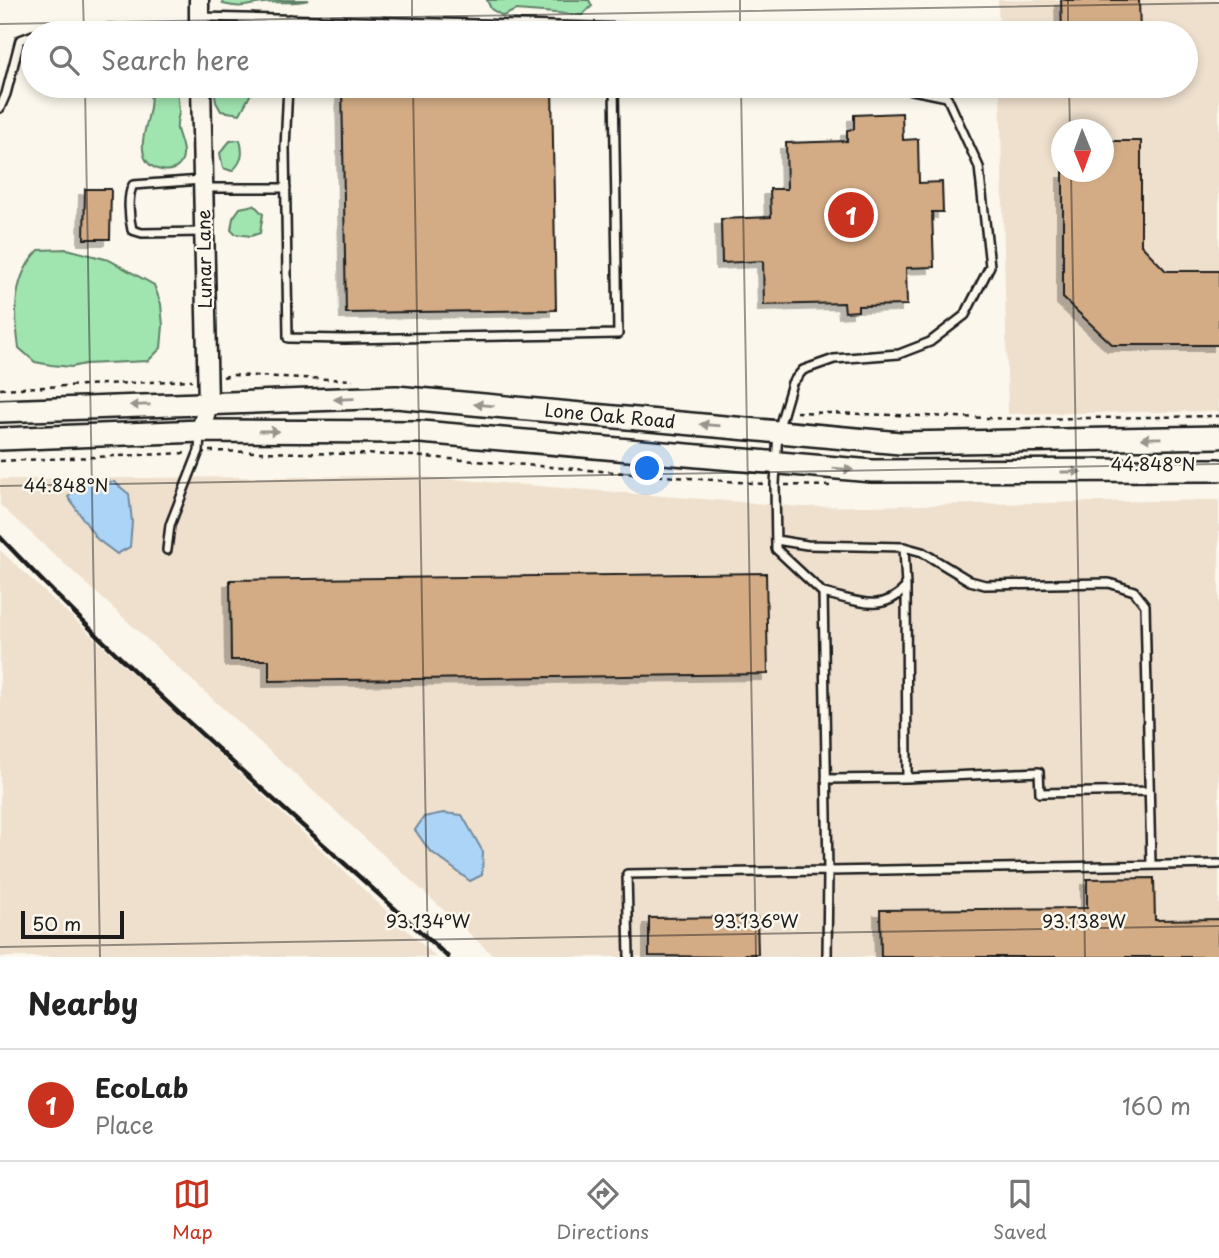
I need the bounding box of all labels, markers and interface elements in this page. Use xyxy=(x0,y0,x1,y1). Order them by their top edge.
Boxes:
search box xyxy=(21,21,1198,98)
text: Search here xyxy=(101,40,250,79)
icon: search xyxy=(45,41,83,79)
north arrow xyxy=(1051,119,1114,182)
pin: 1 xyxy=(828,189,874,241)
street label: Lunar Lane xyxy=(189,209,218,309)
one-way arrow xyxy=(333,393,355,404)
street label: Lone Oak Road xyxy=(543,396,677,434)
one-way arrow xyxy=(129,399,151,411)
one-way arrow xyxy=(473,399,495,410)
one-way arrow xyxy=(699,419,721,430)
one-way arrow xyxy=(258,425,280,437)
one-way arrow xyxy=(1140,433,1162,444)
text: 44.848°N xyxy=(1110,450,1196,477)
your location xyxy=(630,451,664,485)
one-way arrow xyxy=(833,464,855,475)
one-way arrow xyxy=(1060,466,1082,478)
text: 44.848°N xyxy=(23,471,109,498)
text: 93.134°W xyxy=(386,907,471,934)
text: 93.136°W xyxy=(713,907,799,934)
text: 93.138°W xyxy=(1042,907,1127,934)
scale bar xyxy=(21,908,124,940)
text: 50 m xyxy=(32,909,81,937)
text: Nearby xyxy=(28,980,138,1025)
text: EcoLab xyxy=(95,1068,188,1107)
text: 1 xyxy=(46,1088,57,1123)
text: 160 m xyxy=(1122,1088,1191,1123)
text: Place xyxy=(95,1107,154,1142)
tab: Map xyxy=(172,1175,213,1245)
tab: Directions xyxy=(557,1175,649,1245)
tab: Saved xyxy=(993,1175,1047,1245)

